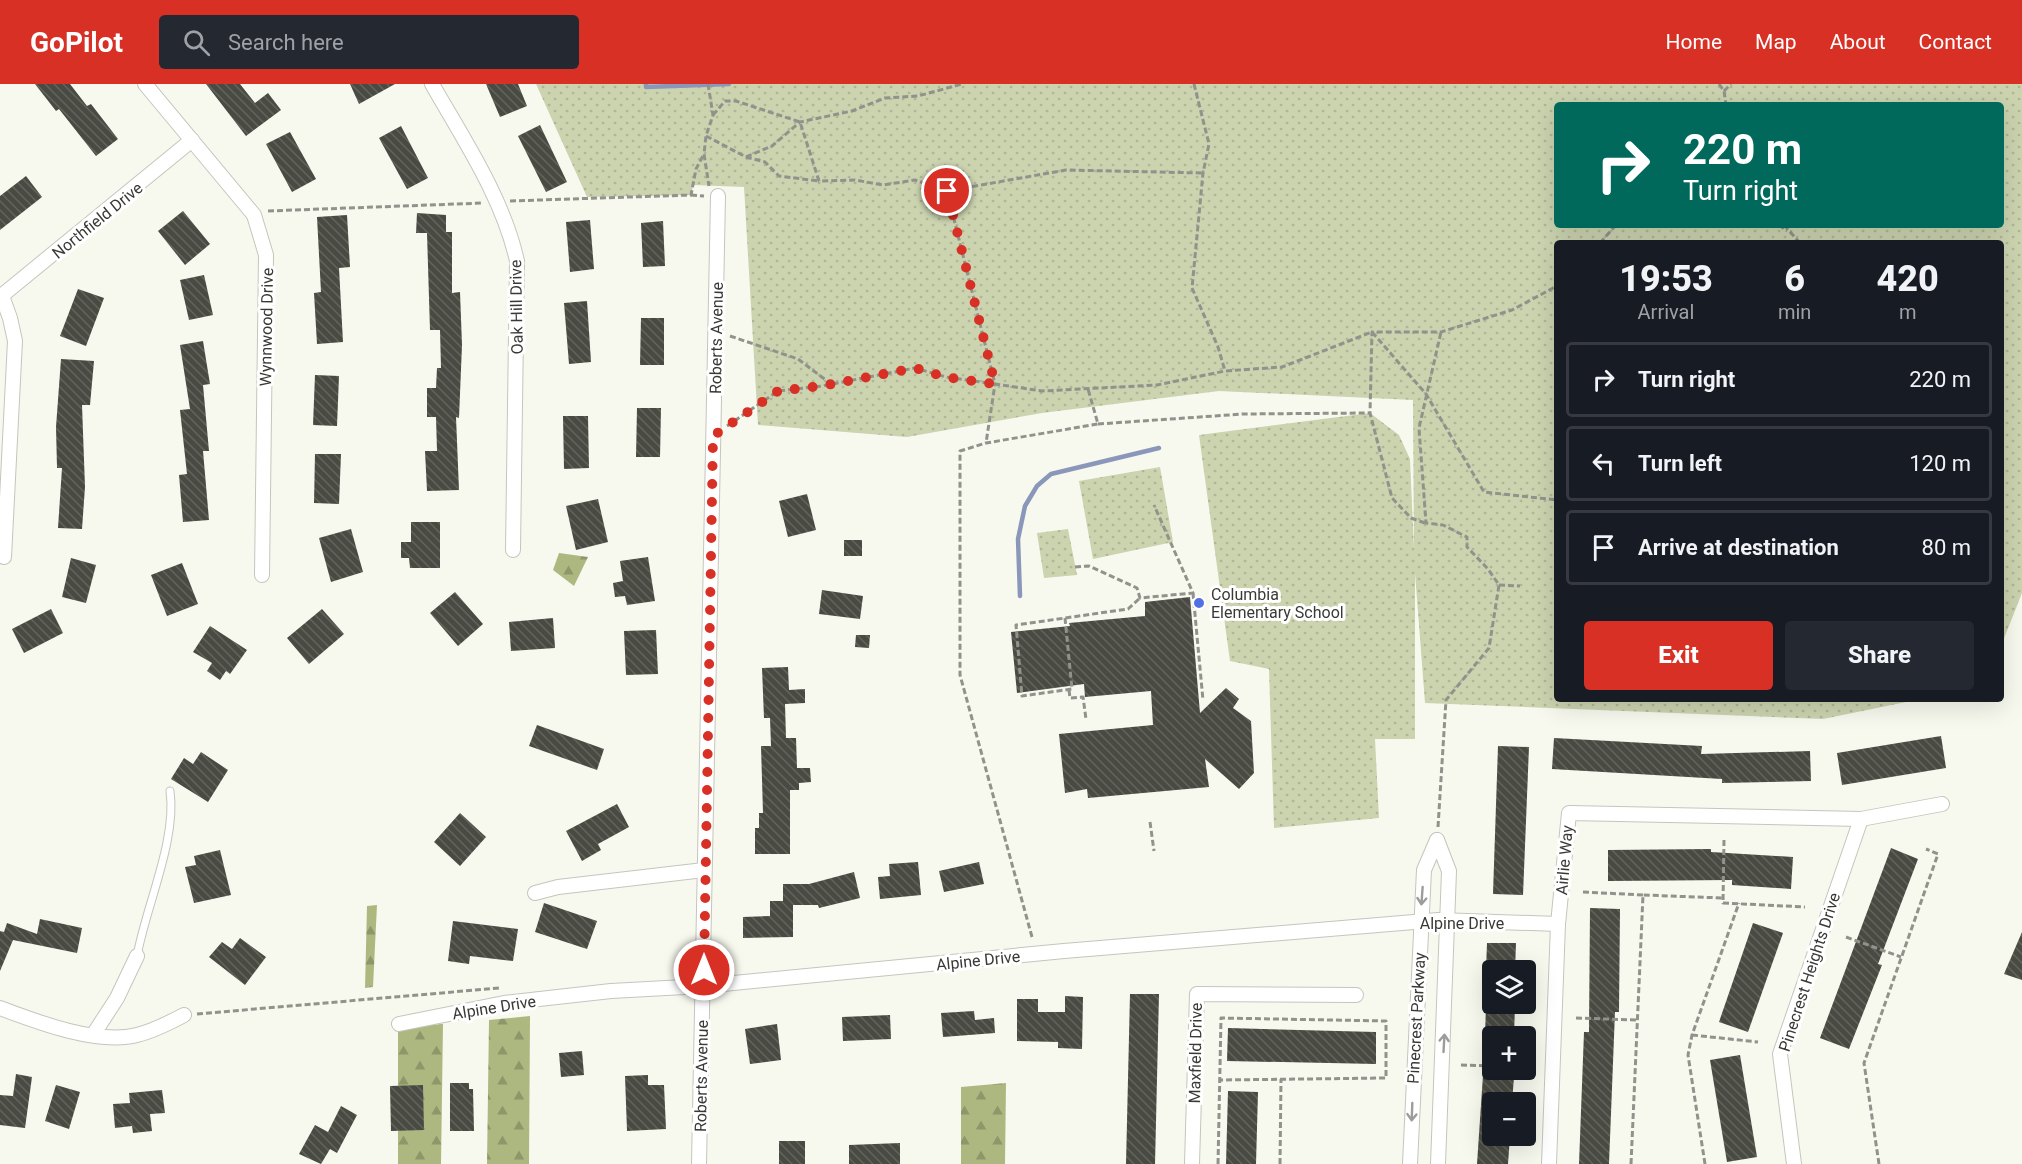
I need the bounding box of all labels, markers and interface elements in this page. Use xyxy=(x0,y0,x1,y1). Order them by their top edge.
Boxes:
search box xyxy=(159,15,579,69)
text: GoPilot xyxy=(30,26,123,59)
icon: search xyxy=(180,26,213,59)
text: Search here xyxy=(228,30,344,55)
text: Home xyxy=(1666,30,1722,54)
text: Map xyxy=(1755,30,1797,54)
text: About xyxy=(1830,30,1886,54)
text: Contact xyxy=(1919,30,1992,54)
text: 220 m xyxy=(1683,125,1802,174)
icon: right xyxy=(1584,126,1662,204)
pin xyxy=(921,165,972,216)
icon: arrive xyxy=(930,174,963,207)
text: Turn right xyxy=(1683,175,1798,207)
street label: Northfield Drive xyxy=(48,178,146,263)
text: 19:53 xyxy=(1619,258,1713,300)
text: 6 xyxy=(1784,258,1805,300)
text: 420 xyxy=(1877,258,1939,300)
street label: Oak Hill Drive xyxy=(506,259,527,355)
street label: Wynnwood Drive xyxy=(256,268,277,386)
street label: Roberts Avenue xyxy=(706,282,727,394)
text: Arrival xyxy=(1638,300,1694,324)
text: min xyxy=(1778,300,1811,324)
text: m xyxy=(1899,300,1916,324)
icon: right xyxy=(1587,363,1620,396)
text: Turn right xyxy=(1638,367,1735,392)
text: 220 m xyxy=(1909,367,1971,392)
icon: left xyxy=(1587,447,1620,480)
text: Turn left xyxy=(1638,451,1722,476)
text: 120 m xyxy=(1909,451,1971,476)
icon: arrive xyxy=(1587,531,1620,564)
text: Arrive at destination xyxy=(1638,535,1839,560)
text: 80 m xyxy=(1922,535,1971,560)
place label: Columbia Elementary School xyxy=(1211,585,1344,622)
marker: Columbia Elementary School xyxy=(1192,596,1206,610)
button: Exit xyxy=(1584,621,1773,690)
button: Share xyxy=(1785,621,1974,690)
street label: Airlie Way xyxy=(1552,824,1577,896)
one-way arrow xyxy=(1417,886,1428,906)
street label: Pinecrest Heights Drive xyxy=(1775,890,1844,1054)
street label: Alpine Drive xyxy=(1420,914,1504,933)
position arrow xyxy=(672,938,736,1002)
street label: Alpine Drive xyxy=(935,947,1021,974)
street label: Pinecrest Parkway xyxy=(1404,952,1429,1084)
map controls xyxy=(1482,960,1536,1146)
button: layers xyxy=(1482,960,1536,1014)
street label: Alpine Drive xyxy=(451,992,537,1023)
street label: Maxfield Drive xyxy=(1185,1002,1206,1104)
street label: Roberts Avenue xyxy=(691,1020,712,1132)
button: + xyxy=(1482,1026,1536,1080)
one-way arrow xyxy=(1438,1033,1449,1053)
button: − xyxy=(1482,1092,1536,1146)
one-way arrow xyxy=(1406,1101,1417,1121)

